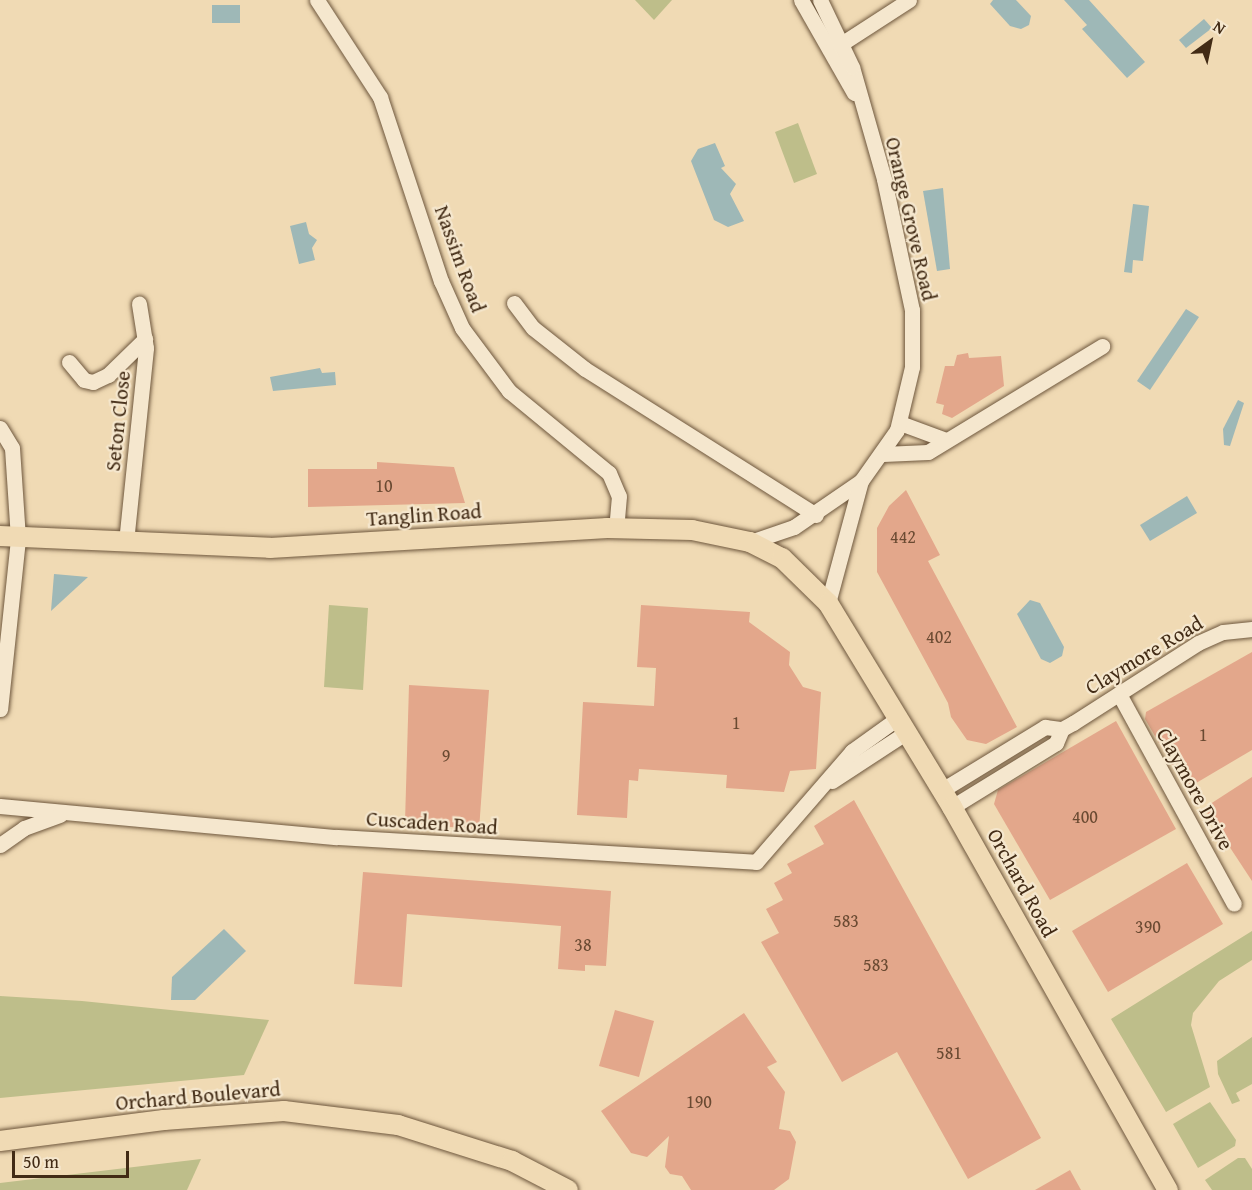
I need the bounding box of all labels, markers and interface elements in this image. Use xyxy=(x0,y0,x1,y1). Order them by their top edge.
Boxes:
north arrow xyxy=(1180,12,1240,72)
text: N xyxy=(1209,14,1231,40)
street label: Orange Grove Road xyxy=(880,135,942,303)
street label: Nassim Road xyxy=(429,202,491,316)
street label: Seton Close xyxy=(100,370,136,472)
house number: 10 xyxy=(375,475,393,497)
street label: Tanglin Road xyxy=(366,498,482,532)
house number: 442 xyxy=(890,526,916,548)
street label: Claymore Road xyxy=(1081,610,1207,700)
house number: 402 xyxy=(926,626,952,648)
house number: 1 xyxy=(732,712,740,734)
street label: Claymore Drive xyxy=(1151,724,1239,854)
house number: 1 xyxy=(1199,724,1207,746)
house number: 9 xyxy=(442,745,450,767)
street label: Cuscaden Road xyxy=(365,806,499,840)
house number: 400 xyxy=(1072,806,1098,828)
street label: Orchard Road xyxy=(982,824,1062,942)
house number: 583 xyxy=(833,910,859,932)
house number: 390 xyxy=(1135,916,1161,938)
house number: 38 xyxy=(574,934,592,956)
house number: 583 xyxy=(863,954,889,976)
house number: 581 xyxy=(936,1042,962,1064)
street label: Orchard Boulevard xyxy=(114,1076,282,1116)
house number: 190 xyxy=(686,1091,712,1113)
scale bar xyxy=(15,1139,132,1177)
text: 50 m xyxy=(23,1148,59,1175)

